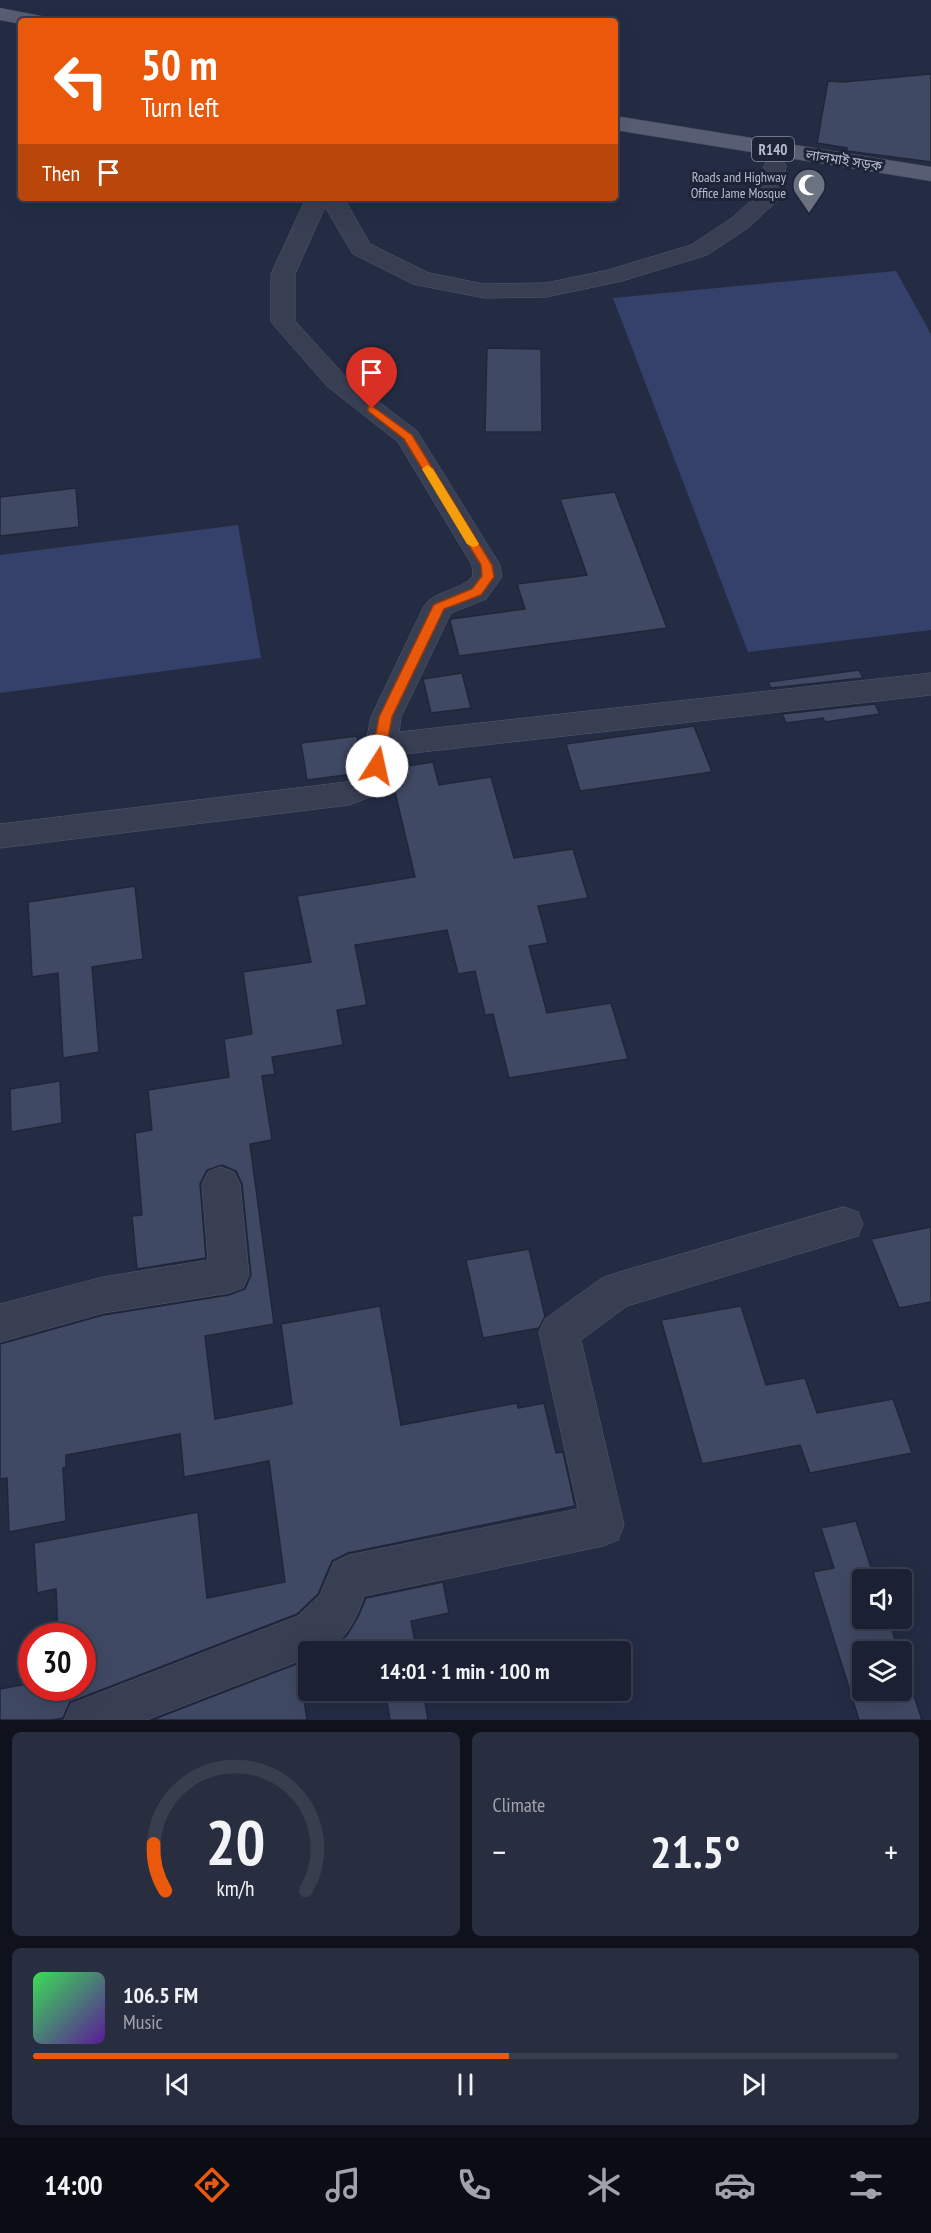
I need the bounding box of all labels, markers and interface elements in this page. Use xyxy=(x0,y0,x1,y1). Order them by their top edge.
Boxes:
text: 50 m xyxy=(141,37,218,92)
icon: left xyxy=(42,42,120,120)
text: Turn left xyxy=(141,90,219,124)
road number: R140 xyxy=(752,137,794,161)
street label: লালমাই সড়ক xyxy=(804,145,884,175)
icon: arrive xyxy=(92,156,125,189)
text: Then xyxy=(42,159,80,187)
mosque icon: Roads and Highway Office Jame Mosque xyxy=(791,167,827,214)
place label: Roads and Highway Office Jame Mosque xyxy=(691,168,787,202)
pin xyxy=(346,347,397,409)
icon: arrive xyxy=(355,356,388,389)
position arrow xyxy=(345,734,409,798)
map controls xyxy=(852,1569,912,1701)
button: sound xyxy=(852,1569,912,1629)
speed limit sign: 30 xyxy=(18,1623,96,1701)
button: layers xyxy=(852,1641,912,1701)
text: 14:01 · 1 min · 100 m xyxy=(379,1657,550,1685)
text: Climate xyxy=(493,1792,545,1818)
text: 20 xyxy=(206,1801,266,1882)
text: 21.5° xyxy=(650,1822,740,1880)
text: − xyxy=(493,1830,506,1873)
text: + xyxy=(884,1830,898,1873)
text: km/h xyxy=(217,1874,255,1902)
text: 106.5 FM xyxy=(123,1981,198,2009)
text: Music xyxy=(123,2009,163,2035)
icon: previous xyxy=(161,2068,194,2101)
icon: pause xyxy=(449,2068,482,2101)
icon: next xyxy=(737,2068,770,2101)
icon: directions xyxy=(191,2164,233,2206)
icon: music xyxy=(322,2164,364,2206)
icon: phone xyxy=(453,2164,495,2206)
icon: climate xyxy=(583,2164,625,2206)
icon: car xyxy=(714,2164,756,2206)
icon: filters xyxy=(845,2164,887,2206)
text: 14:00 xyxy=(44,2168,103,2202)

